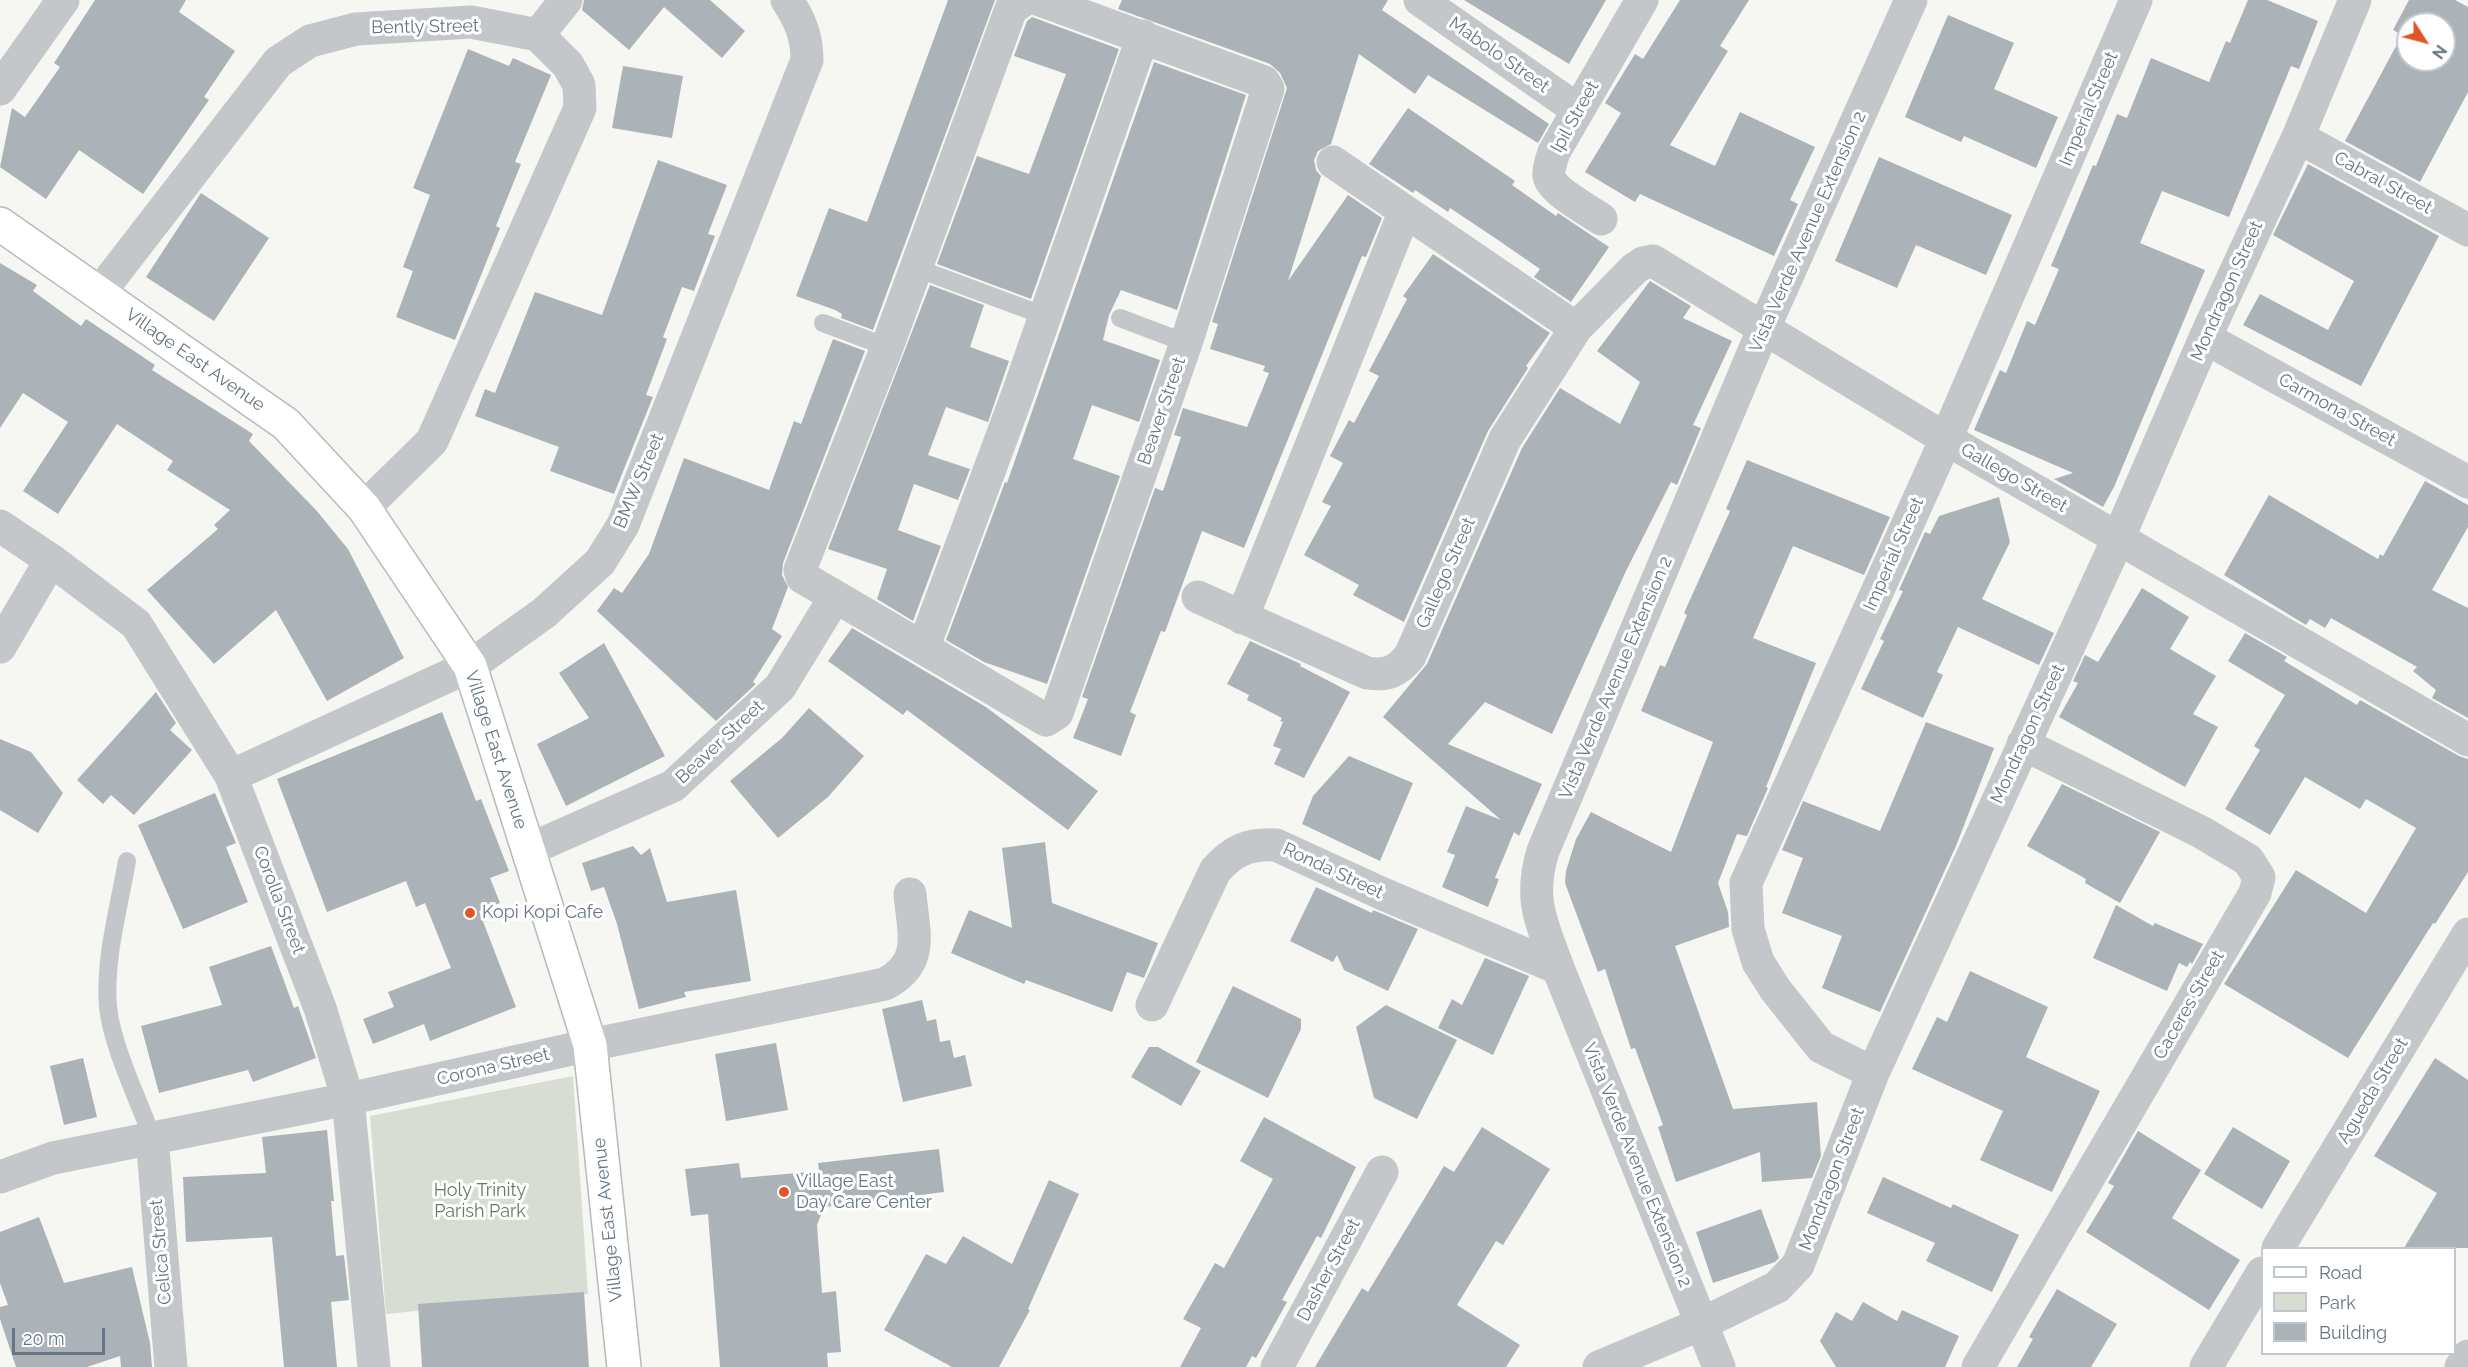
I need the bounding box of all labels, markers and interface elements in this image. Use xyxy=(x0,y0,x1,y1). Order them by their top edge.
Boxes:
street label: Mabolo Street xyxy=(1445,12,1553,98)
north arrow xyxy=(2396,12,2456,72)
street label: Bently Street xyxy=(371,15,479,39)
text: N xyxy=(2428,41,2451,62)
street label: Imperial Street xyxy=(2055,49,2123,169)
street label: Ipil Street xyxy=(1546,77,1604,157)
street label: Vista Verde Avenue Extension 2 xyxy=(1745,108,1871,356)
street label: Cabral Street xyxy=(2330,147,2436,219)
street label: Mondragon Street xyxy=(2186,218,2268,364)
street label: Village East Avenue xyxy=(121,304,269,416)
street label: Beaver Street xyxy=(1133,354,1191,468)
street label: Carmona Street xyxy=(2275,369,2399,451)
street label: BMW Street xyxy=(609,430,669,532)
street label: Gallego Street xyxy=(1957,439,2071,517)
street label: Imperial Street xyxy=(1859,494,1929,614)
street label: Gallego Street xyxy=(1412,514,1480,632)
street label: Vista Verde Avenue Extension 2 xyxy=(1555,553,1677,803)
street label: Mondragon Street xyxy=(1986,661,2070,807)
street label: Village East Avenue xyxy=(460,668,532,832)
street label: Beaver Street xyxy=(671,696,769,788)
street label: Ronda Street xyxy=(1279,838,1387,904)
street label: Corolla Street xyxy=(249,843,309,957)
place label: Kopi Kopi Cafe xyxy=(482,902,603,924)
marker: Kopi Kopi Cafe xyxy=(463,906,477,920)
street label: Caceres Street xyxy=(2149,947,2229,1063)
street label: Agueda Street xyxy=(2333,1034,2413,1148)
street label: Vista Verde Avenue Extension 2 xyxy=(1578,1040,1696,1290)
street label: Corona Street xyxy=(435,1044,551,1090)
street label: Mondragon Street xyxy=(1795,1105,1869,1253)
street label: Village East Avenue xyxy=(589,1137,627,1303)
place label: Village East Day Care Center xyxy=(796,1171,932,1214)
park label: Holy Trinity Parish Park xyxy=(434,1180,526,1222)
marker: Village East Day Care Center xyxy=(777,1185,791,1199)
street label: Celica Street xyxy=(146,1198,176,1306)
street label: Dasher Street xyxy=(1293,1215,1365,1325)
legend xyxy=(2261,1247,2456,1355)
text: Road xyxy=(2319,1262,2362,1283)
text: Park xyxy=(2319,1292,2356,1313)
scale bar xyxy=(15,1316,108,1354)
text: Building xyxy=(2319,1322,2387,1343)
text: 20 m xyxy=(23,1328,65,1349)

